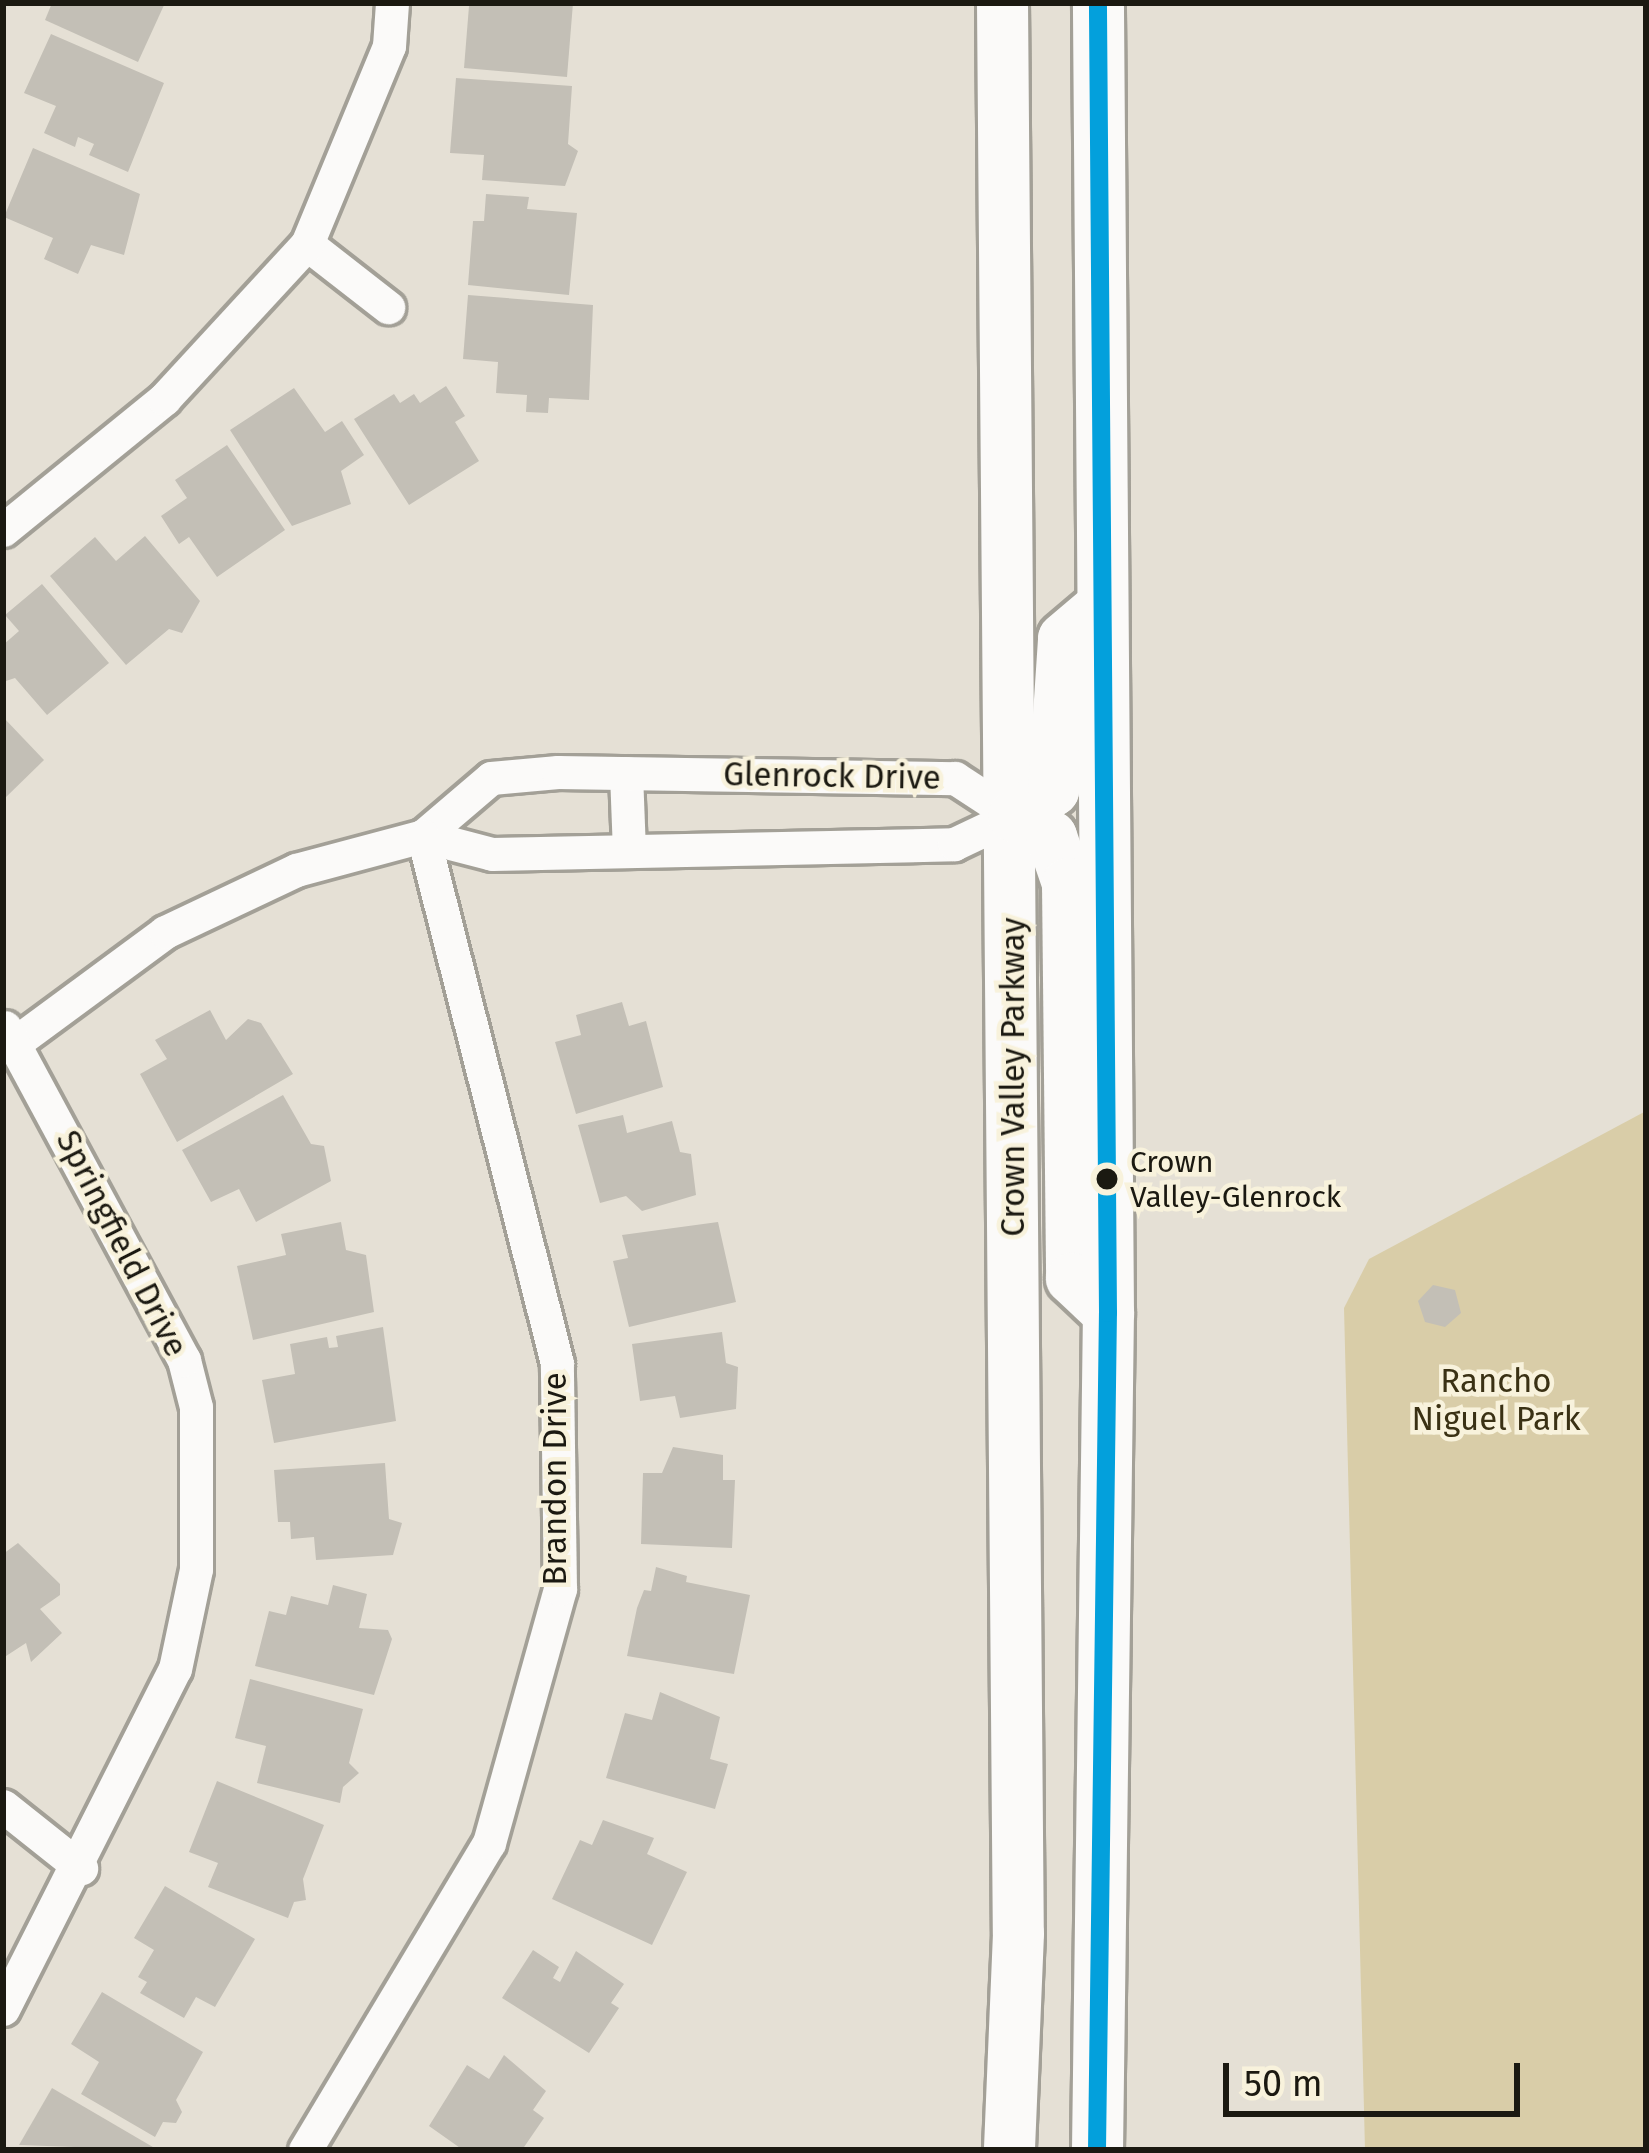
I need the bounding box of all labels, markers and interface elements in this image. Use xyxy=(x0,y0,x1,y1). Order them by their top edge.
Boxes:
street label: Glenrock Drive xyxy=(723,755,941,799)
street label: Crown Valley Parkway xyxy=(994,917,1034,1237)
street label: Springfield Drive xyxy=(47,1124,195,1364)
place label: Crown Valley-Glenrock xyxy=(1130,1144,1341,1214)
marker: Crown Valley-Glenrock xyxy=(1096,1168,1118,1190)
park label: Rancho Niguel Park xyxy=(1411,1362,1581,1440)
street label: Brandon Drive xyxy=(536,1372,576,1586)
scale bar xyxy=(1229,2039,1526,2113)
text: 50 m xyxy=(1244,2062,1323,2106)

